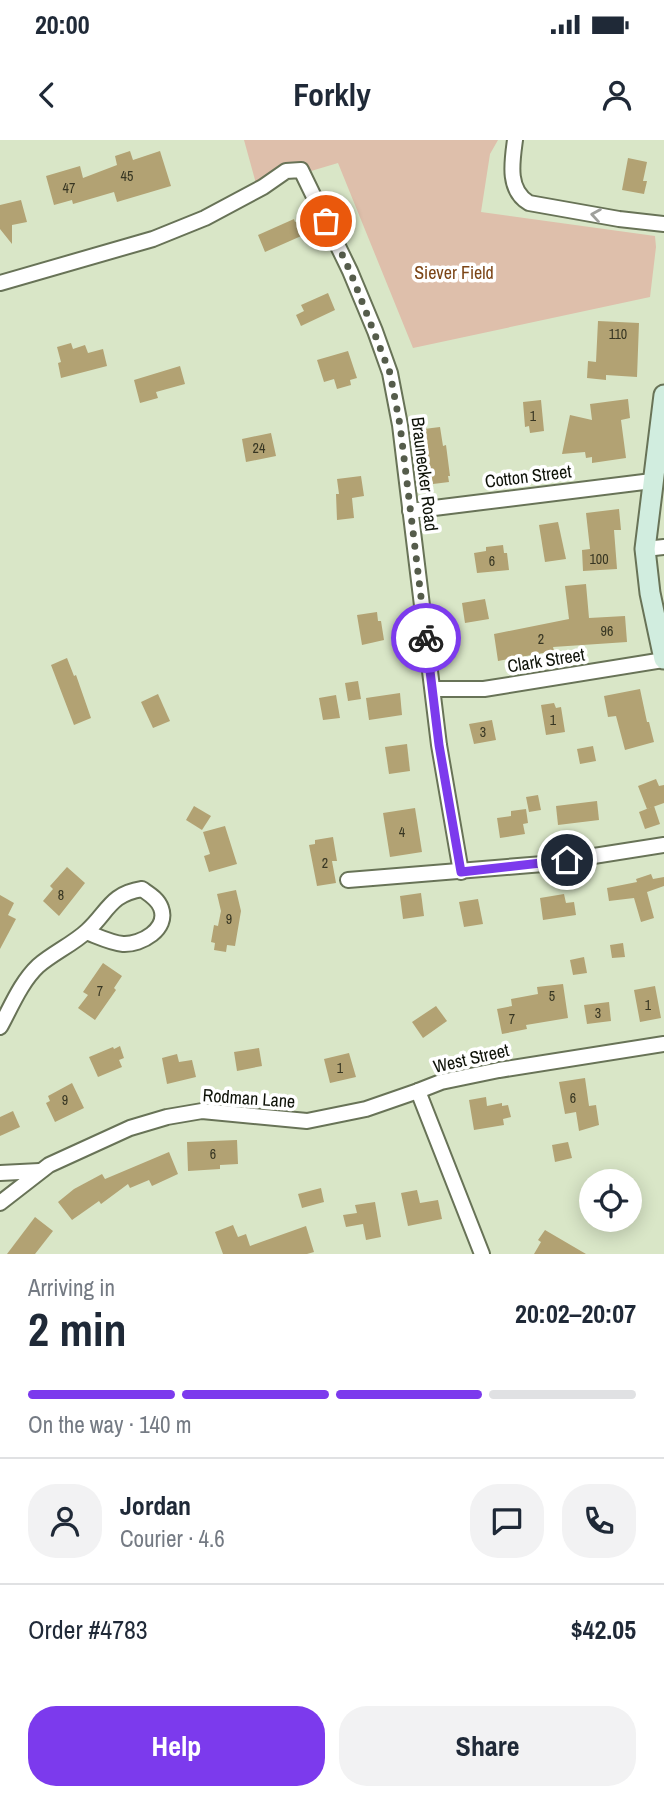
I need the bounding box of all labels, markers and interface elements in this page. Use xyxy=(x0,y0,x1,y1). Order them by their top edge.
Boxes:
text: 20:00 xyxy=(35,7,90,42)
text: Forkly xyxy=(293,73,371,116)
icon: back xyxy=(28,76,66,114)
icon: person xyxy=(598,76,636,114)
house number: 45 xyxy=(121,167,133,185)
house number: 47 xyxy=(63,179,75,197)
pin xyxy=(296,191,356,251)
icon: bag xyxy=(307,202,345,240)
one-way arrow xyxy=(590,208,602,223)
park label: Siever Field xyxy=(414,260,494,285)
house number: 110 xyxy=(609,325,627,343)
house number: 1 xyxy=(530,407,537,425)
street label: Braunecker Road xyxy=(406,415,444,533)
house number: 24 xyxy=(253,439,266,457)
street label: Cotton Street xyxy=(483,458,573,494)
house number: 100 xyxy=(589,550,609,568)
house number: 6 xyxy=(489,552,495,570)
courier xyxy=(391,603,461,673)
icon: bike xyxy=(407,619,445,657)
house number: 96 xyxy=(601,622,613,640)
house number: 2 xyxy=(538,630,544,648)
street label: Clark Street xyxy=(506,642,586,678)
house number: 1 xyxy=(550,711,557,729)
house number: 3 xyxy=(480,723,486,741)
house number: 4 xyxy=(399,823,406,841)
pin xyxy=(537,830,597,890)
icon: home xyxy=(548,841,586,879)
house number: 2 xyxy=(322,854,328,872)
house number: 8 xyxy=(58,886,64,904)
house number: 9 xyxy=(226,910,232,928)
house number: 7 xyxy=(97,982,103,1000)
house number: 5 xyxy=(549,987,555,1005)
house number: 1 xyxy=(645,996,652,1014)
house number: 3 xyxy=(595,1004,601,1022)
house number: 7 xyxy=(509,1010,515,1028)
street label: West Street xyxy=(431,1037,511,1079)
house number: 1 xyxy=(337,1059,344,1077)
street label: Rodman Lane xyxy=(202,1082,296,1114)
house number: 6 xyxy=(570,1089,576,1107)
house number: 9 xyxy=(62,1091,68,1109)
house number: 6 xyxy=(210,1145,216,1163)
map controls xyxy=(579,1169,642,1232)
button: locate xyxy=(579,1169,642,1232)
text: Arriving in xyxy=(28,1272,115,1303)
text: 20:02–20:07 xyxy=(515,1296,636,1331)
text: 2 min xyxy=(28,1298,127,1360)
text: On the way · 140 m xyxy=(28,1409,192,1440)
button: person xyxy=(28,1484,102,1558)
button: chat xyxy=(470,1484,544,1558)
button: phone xyxy=(562,1484,636,1558)
text: Jordan xyxy=(120,1488,191,1523)
text: Courier · 4.6 xyxy=(120,1523,225,1554)
text: Order #4783 xyxy=(28,1612,148,1647)
text: $42.05 xyxy=(571,1612,636,1647)
button: Help xyxy=(28,1706,325,1786)
button: Share xyxy=(339,1706,636,1786)

